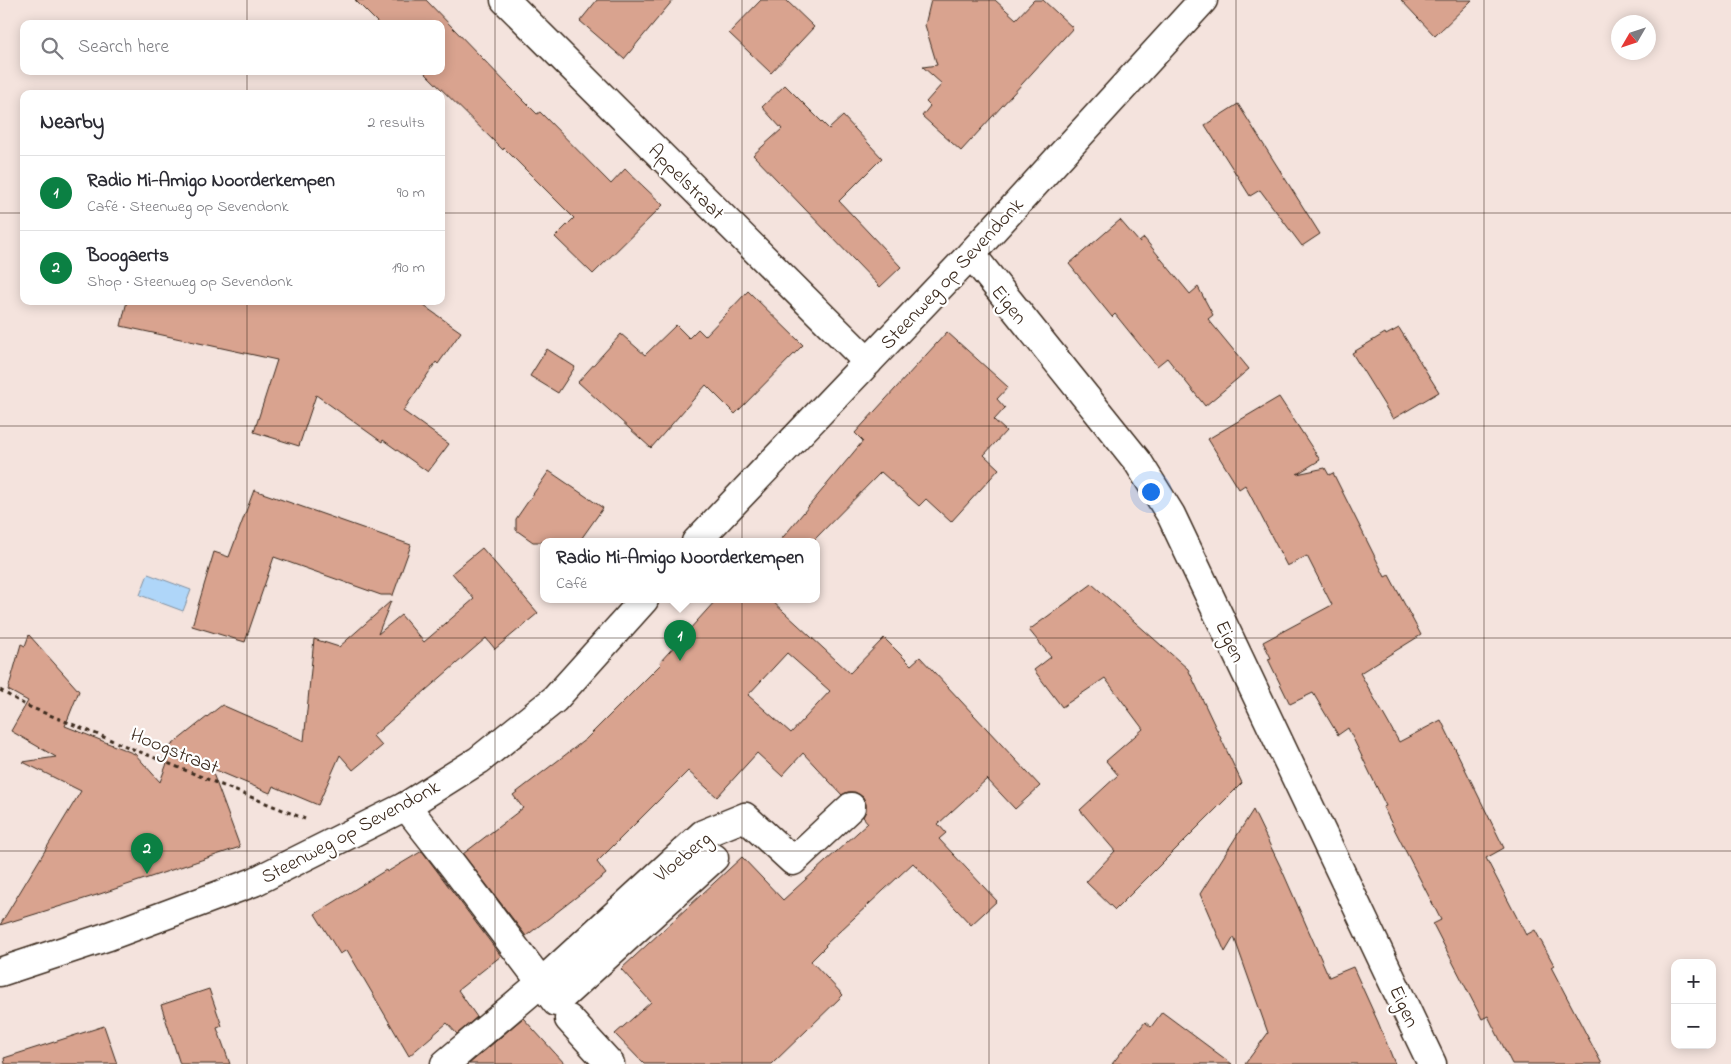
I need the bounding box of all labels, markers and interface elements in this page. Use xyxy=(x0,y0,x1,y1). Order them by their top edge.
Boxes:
north arrow xyxy=(1611,15,1656,60)
search box xyxy=(20,20,445,75)
icon: search xyxy=(38,34,66,62)
text: Search here xyxy=(78,34,169,61)
text: Nearby xyxy=(40,108,104,138)
text: 2 results xyxy=(367,111,425,135)
street label: Appelstraat xyxy=(640,138,730,228)
text: Radio Mi-Amigo Noorderkempen xyxy=(87,168,335,195)
text: 1 xyxy=(53,181,59,205)
text: 90 m xyxy=(397,181,425,205)
street label: Steenweg op Sevendonk xyxy=(874,192,1032,358)
text: Café · Steenweg op Sevendonk xyxy=(87,195,289,219)
text: Boogaerts xyxy=(87,243,169,270)
text: 2 xyxy=(52,256,60,280)
text: 190 m xyxy=(392,256,425,280)
text: Shop · Steenweg op Sevendonk xyxy=(87,270,292,294)
street label: Eigen xyxy=(982,280,1033,332)
your location xyxy=(1138,479,1164,505)
popup xyxy=(540,538,820,603)
text: Radio Mi-Amigo Noorderkempen xyxy=(556,545,804,572)
text: Café xyxy=(556,572,587,596)
street label: Eigen xyxy=(1205,616,1251,668)
pin: 1 xyxy=(664,620,696,661)
street label: Hoogstraat xyxy=(125,721,223,784)
street label: Steenweg op Sevendonk xyxy=(257,774,446,894)
street label: Vloeberg xyxy=(648,826,719,892)
pin: 2 xyxy=(131,833,163,874)
map controls xyxy=(1671,959,1716,1049)
button: + xyxy=(1671,959,1716,1004)
street label: Eigen xyxy=(1379,981,1425,1033)
button: − xyxy=(1671,1004,1716,1049)

